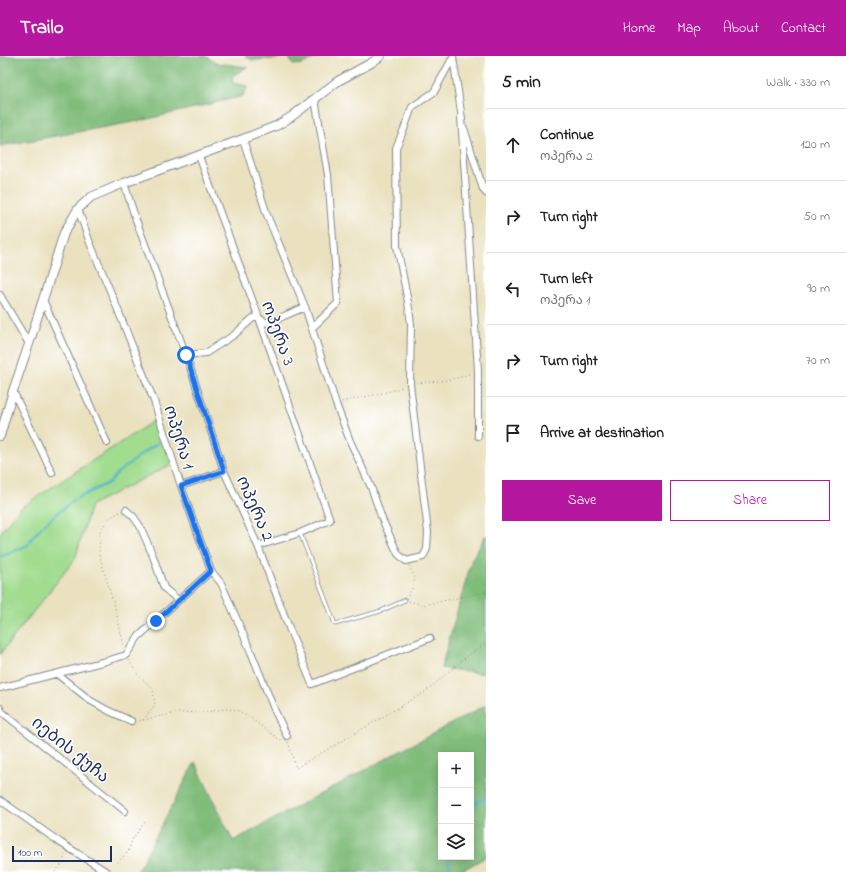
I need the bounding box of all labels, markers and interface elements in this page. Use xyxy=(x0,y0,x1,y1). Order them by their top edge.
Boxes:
text: Trailo xyxy=(20,15,64,42)
text: Home xyxy=(623,18,655,39)
text: Map xyxy=(677,18,701,39)
text: About xyxy=(723,18,759,39)
text: Contact xyxy=(781,18,826,39)
text: 5 min xyxy=(502,70,541,95)
text: Walk · 330 m xyxy=(766,73,830,92)
text: Continue xyxy=(540,124,594,146)
icon: ahead xyxy=(502,134,524,156)
text: 120 m xyxy=(800,135,830,154)
text: ოპერა 2 xyxy=(540,147,593,166)
icon: right xyxy=(502,206,524,228)
text: Turn right xyxy=(540,206,598,228)
text: 50 m xyxy=(804,207,830,226)
text: Turn left xyxy=(540,268,593,290)
icon: left xyxy=(502,278,524,300)
text: 90 m xyxy=(807,279,830,298)
text: ოპერა 1 xyxy=(540,291,590,310)
street label: ოპერა 3 xyxy=(254,298,301,369)
route start xyxy=(177,346,195,364)
icon: right xyxy=(502,350,524,372)
text: Turn right xyxy=(540,350,598,372)
text: 70 m xyxy=(806,351,830,370)
street label: ოპერა 1 xyxy=(157,402,201,473)
icon: arrive xyxy=(502,422,524,444)
text: Arrive at destination xyxy=(540,422,664,444)
street label: ოპერა 2 xyxy=(229,472,280,545)
button: Save xyxy=(502,480,662,521)
button: Share xyxy=(670,480,830,521)
route end xyxy=(147,612,165,630)
street label: იების ქუჩა xyxy=(26,711,114,789)
map controls xyxy=(438,752,474,860)
button: + xyxy=(438,752,474,788)
button: − xyxy=(438,788,474,824)
button: layers xyxy=(438,824,474,860)
scale bar xyxy=(12,844,112,863)
text: 100 m xyxy=(18,845,42,861)

